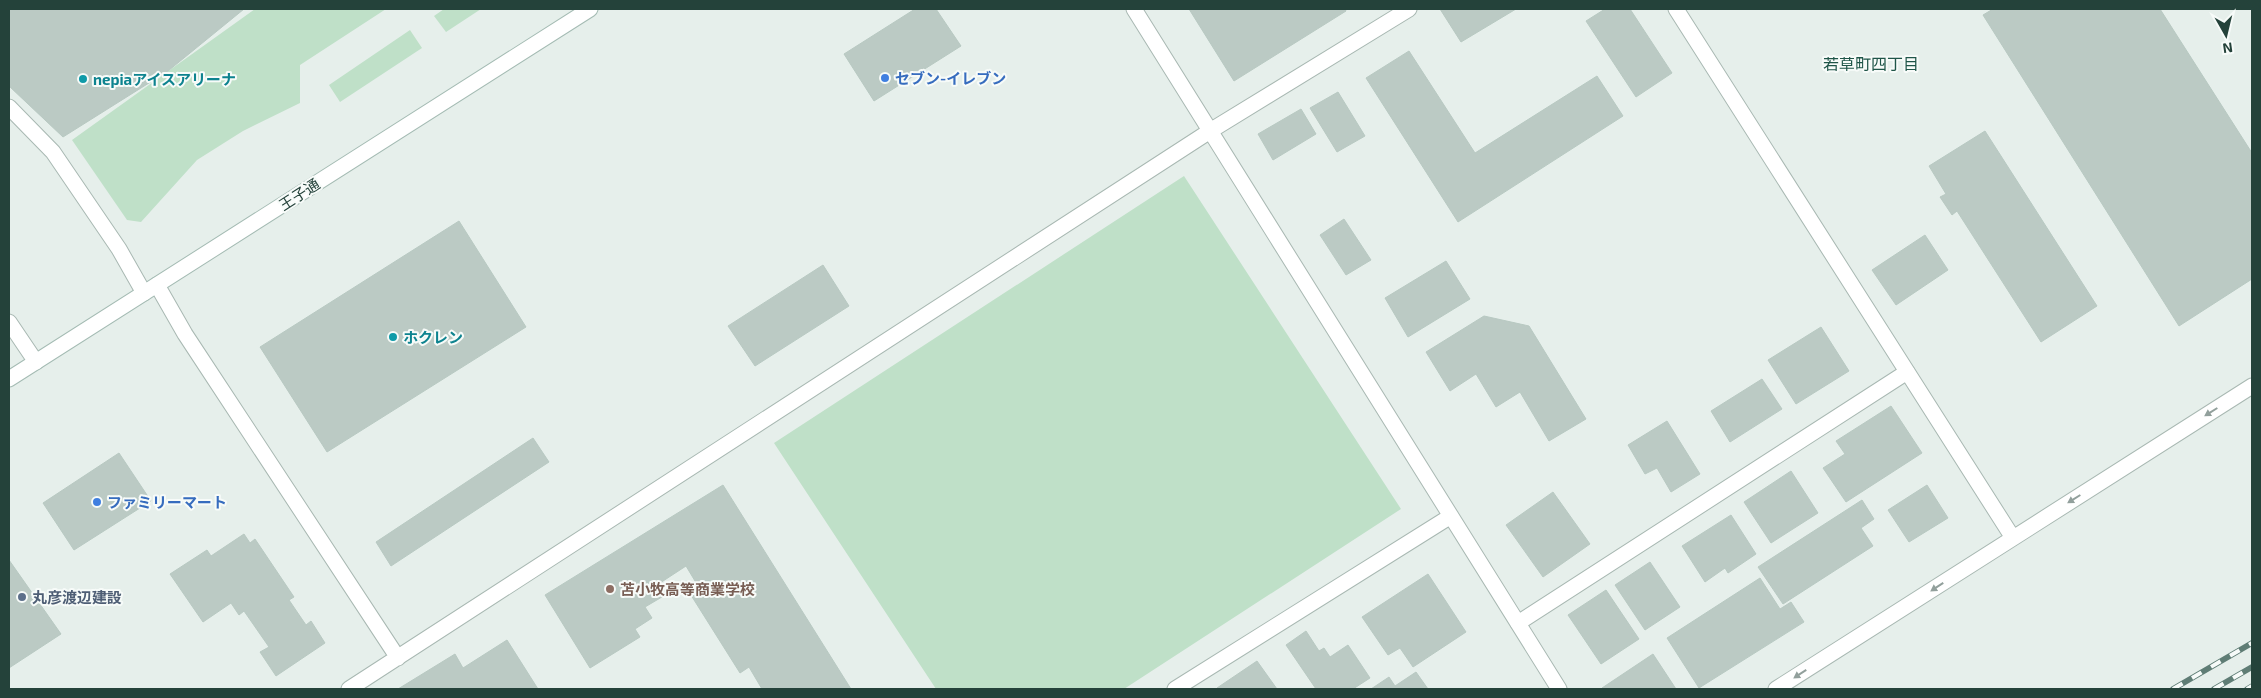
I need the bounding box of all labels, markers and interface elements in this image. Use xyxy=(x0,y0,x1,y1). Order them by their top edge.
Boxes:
north arrow xyxy=(2201,10,2251,60)
text: N xyxy=(2222,39,2234,57)
district label: 若草町四丁目 xyxy=(1823,54,1919,73)
place label: セブン-イレブン xyxy=(895,69,1006,87)
place label: nepiaアイスアリーナ xyxy=(93,70,236,88)
marker: セブン-イレブン xyxy=(879,72,891,84)
marker: nepiaアイスアリーナ xyxy=(77,73,89,85)
street label: 王子通 xyxy=(275,174,323,214)
place label: ホクレン xyxy=(403,328,463,346)
marker: ホクレン xyxy=(387,331,399,343)
one-way arrow xyxy=(2205,407,2218,417)
place label: ファミリーマート xyxy=(107,493,227,511)
one-way arrow xyxy=(2067,495,2081,504)
marker: ファミリーマート xyxy=(91,496,103,508)
place label: 苫小牧高等商業学校 xyxy=(620,580,755,598)
one-way arrow xyxy=(1930,582,1944,591)
marker: 苫小牧高等商業学校 xyxy=(604,583,616,595)
place label: 丸彦渡辺建設 xyxy=(32,588,122,606)
marker: 丸彦渡辺建設 xyxy=(16,591,28,603)
one-way arrow xyxy=(1793,669,1807,679)

